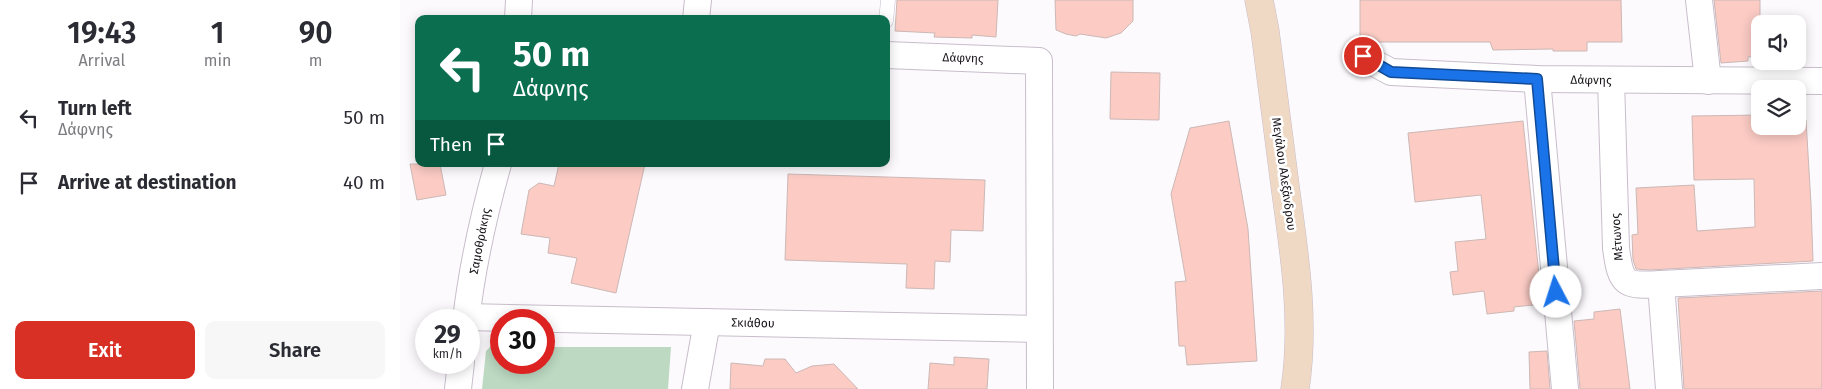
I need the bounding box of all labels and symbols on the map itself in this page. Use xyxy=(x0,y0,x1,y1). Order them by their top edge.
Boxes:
pin xyxy=(1342,35,1384,77)
street label: Δάφνης xyxy=(942,50,984,66)
street label: Δάφνης xyxy=(1570,73,1612,87)
street label: Μεγάλου Αλεξάνδρου xyxy=(1269,116,1299,232)
street label: Σαμοθράκης xyxy=(467,206,493,275)
street label: Μέτωνος xyxy=(1608,212,1626,261)
position arrow xyxy=(1529,265,1581,317)
speed limit sign: 30 xyxy=(490,309,555,374)
street label: Σκιάθου xyxy=(731,316,775,330)

